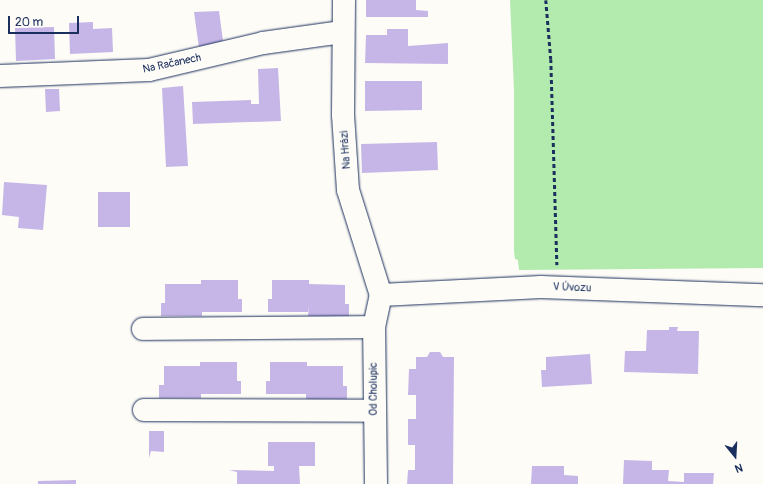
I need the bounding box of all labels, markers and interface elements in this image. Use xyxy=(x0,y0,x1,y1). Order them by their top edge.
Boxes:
scale bar xyxy=(10,8,81,34)
text: 20 m xyxy=(15,15,43,30)
street label: Na Račanech xyxy=(142,51,202,77)
street label: Na Hrázi xyxy=(338,130,354,170)
street label: V Úvozu xyxy=(553,281,591,295)
street label: Od Cholupic xyxy=(367,362,381,416)
north arrow xyxy=(715,436,755,476)
text: N xyxy=(733,461,744,475)

